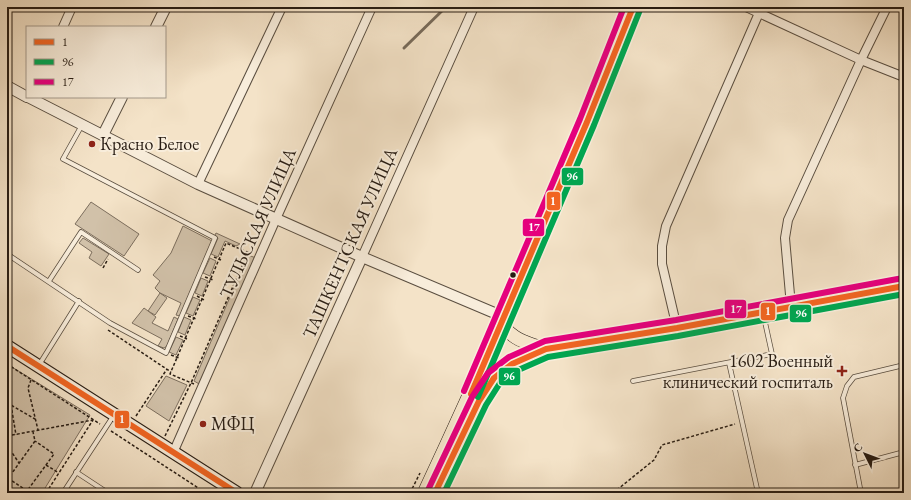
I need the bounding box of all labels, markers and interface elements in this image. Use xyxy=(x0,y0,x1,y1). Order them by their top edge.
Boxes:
legend xyxy=(26,26,166,98)
text: 1 xyxy=(62,34,68,50)
text: 96 xyxy=(62,54,74,70)
text: 17 xyxy=(62,74,74,90)
place label: Красно Белое xyxy=(100,132,199,155)
marker: Красно Белое xyxy=(87,139,97,149)
street label: ТАШКЕНТСКАЯ УЛИЦА xyxy=(297,143,402,342)
street label: ТУЛЬСКАЯ УЛИЦА xyxy=(214,144,301,301)
line badge: 96 xyxy=(561,167,584,186)
text: 96 xyxy=(566,169,578,183)
line badge: 1 xyxy=(546,191,561,211)
text: 1 xyxy=(550,194,556,208)
line badge: 17 xyxy=(522,218,545,237)
text: 17 xyxy=(528,220,540,234)
unlabelled marker xyxy=(508,270,518,280)
line badge: 17 xyxy=(724,299,747,319)
text: 17 xyxy=(730,302,742,316)
line badge: 1 xyxy=(760,302,776,321)
text: 1 xyxy=(765,304,771,318)
line badge: 96 xyxy=(789,304,812,323)
text: 96 xyxy=(795,306,807,320)
place label: 1602 Военный клинический госпиталь xyxy=(663,349,833,393)
marker: 1602 Военный клинический госпиталь xyxy=(836,365,848,377)
line badge: 96 xyxy=(498,367,521,386)
text: 96 xyxy=(503,369,515,383)
line badge: 1 xyxy=(114,410,130,429)
text: 1 xyxy=(119,412,125,426)
place label: МФЦ xyxy=(211,412,255,435)
marker: МФЦ xyxy=(198,419,208,429)
north arrow xyxy=(845,434,885,474)
text: С xyxy=(850,440,866,455)

